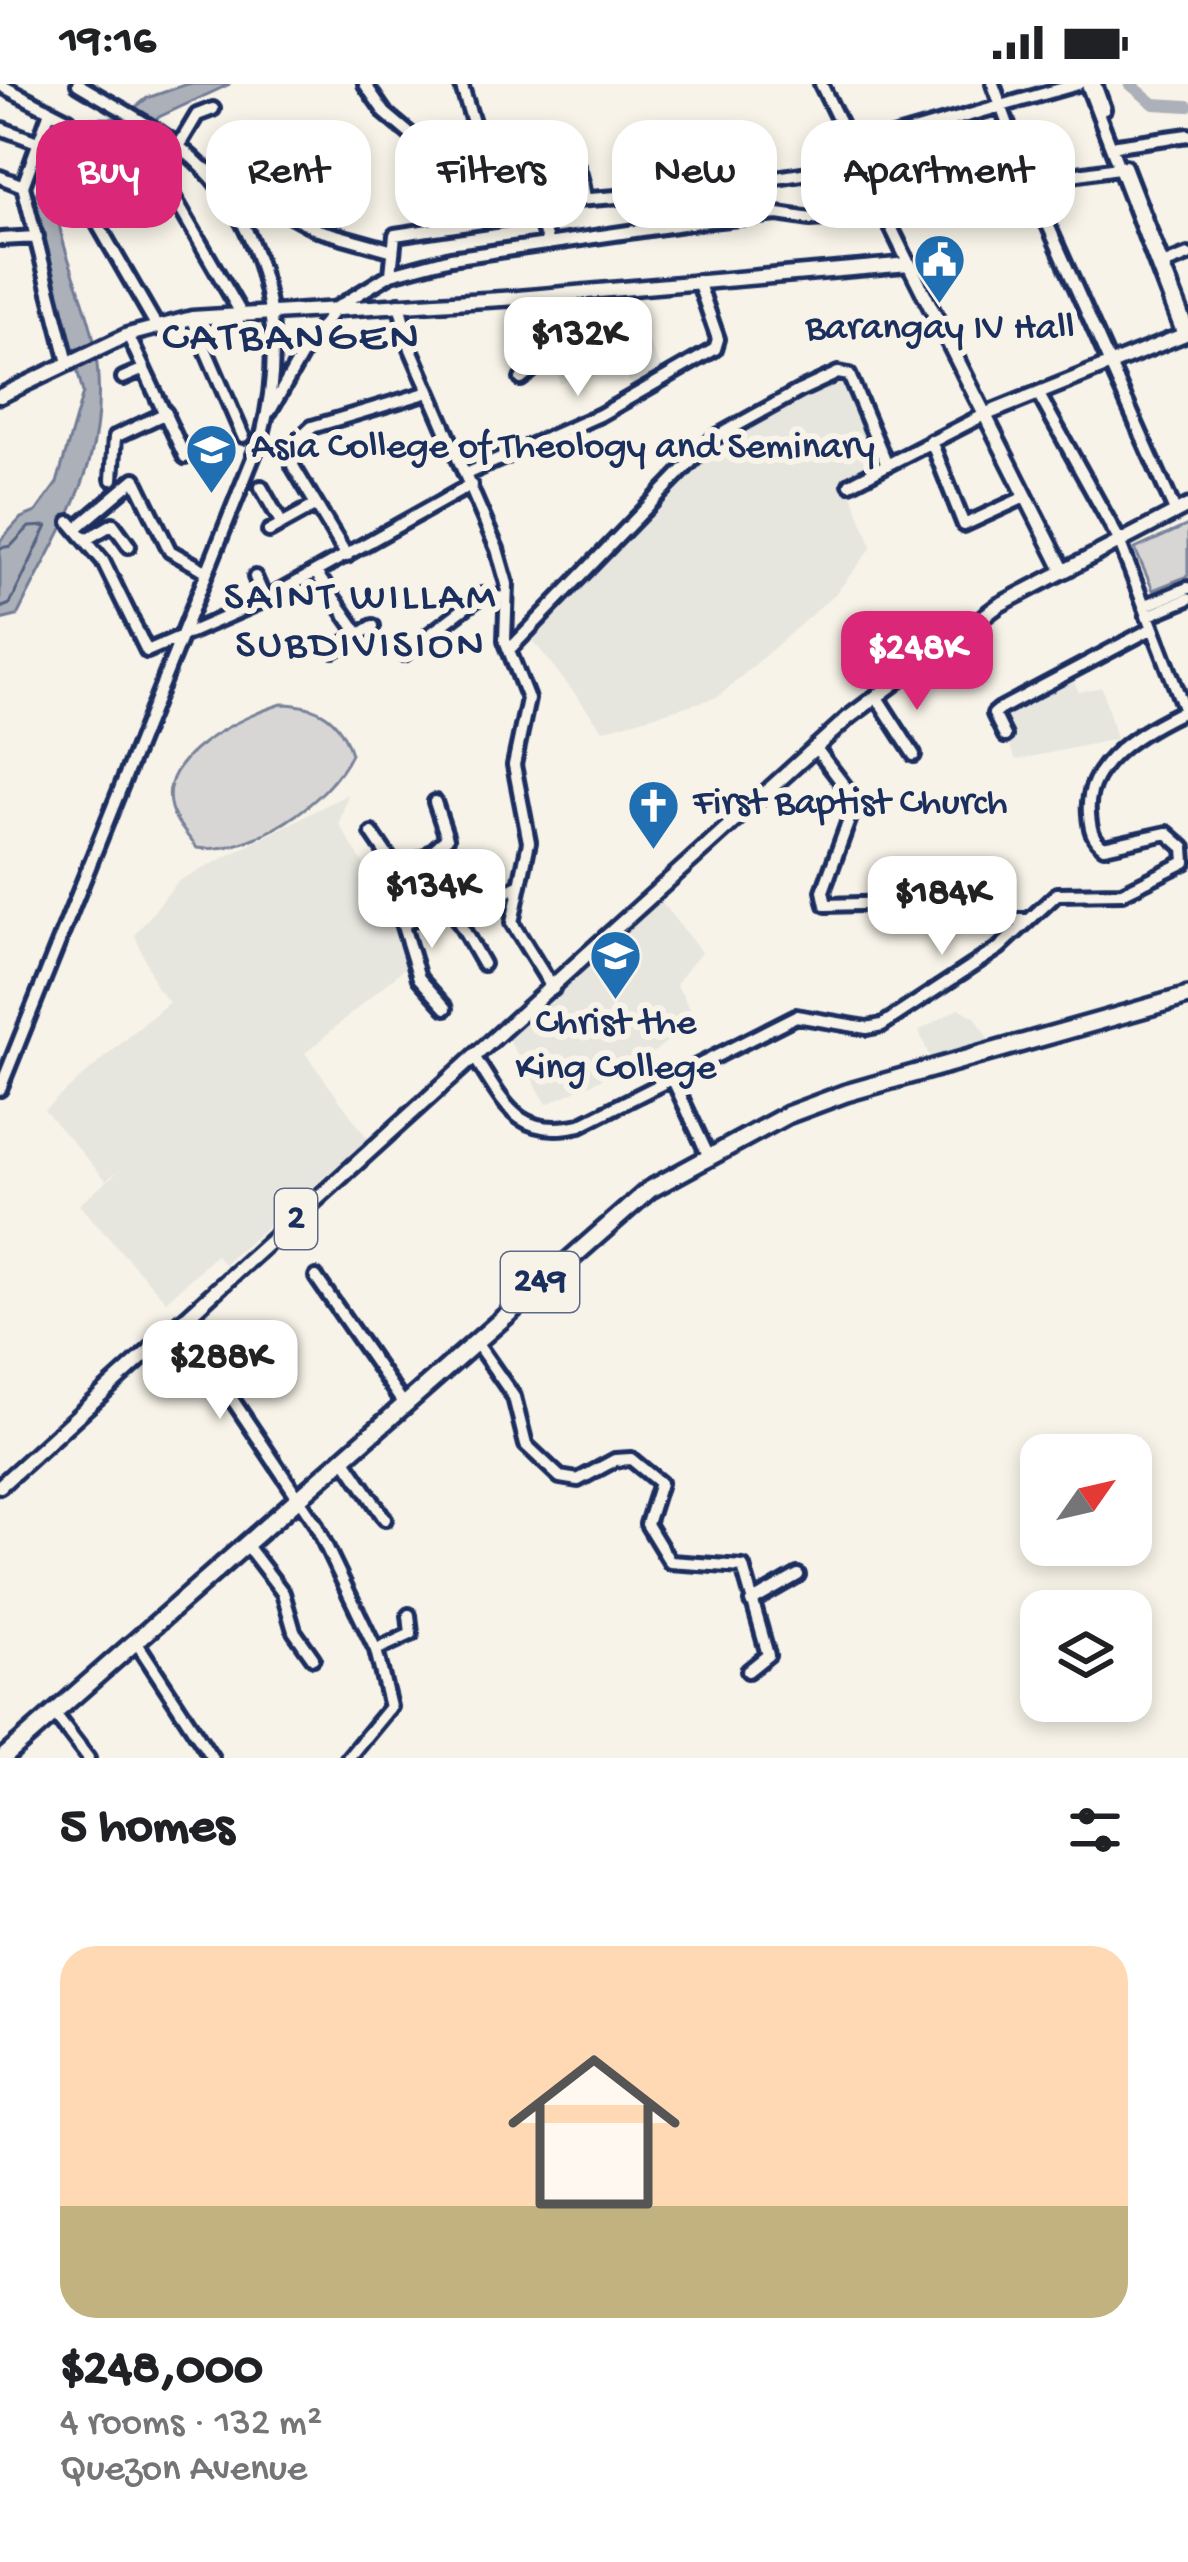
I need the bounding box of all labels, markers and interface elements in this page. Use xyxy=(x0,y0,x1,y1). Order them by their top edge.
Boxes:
text: 19:16 xyxy=(60,16,156,69)
chip: Buy xyxy=(36,120,182,228)
chip: Rent xyxy=(206,120,371,228)
chip: Filters xyxy=(395,120,588,228)
chip: New xyxy=(612,120,777,228)
chip: Apartment xyxy=(801,120,1075,228)
public building icon: Barangay IV Hall xyxy=(912,232,968,306)
pin: $132K xyxy=(494,297,662,399)
place label: Barangay IV Hall xyxy=(804,307,1075,353)
district label: CATBANGEN xyxy=(162,313,422,366)
text: $132K xyxy=(531,313,625,359)
school or university icon: Asia College of Theology and Seminary xyxy=(184,421,240,495)
place label: Asia College of Theology and Seminary xyxy=(251,426,875,472)
district label: SAINT WILLAM SUBDIVISION xyxy=(224,575,498,672)
pin: $248K xyxy=(833,611,1001,713)
text: $248K xyxy=(868,627,966,673)
church icon: First Baptist Church xyxy=(626,777,682,851)
place label: First Baptist Church xyxy=(692,782,1008,828)
pin: $134K xyxy=(348,849,516,951)
pin: $184K xyxy=(858,856,1026,958)
text: $134K xyxy=(385,865,479,911)
text: $184K xyxy=(895,872,989,918)
school or university icon: Christ the King College xyxy=(588,927,644,1001)
place label: Christ the King College xyxy=(516,1002,717,1093)
road number: 2 xyxy=(275,1189,317,1249)
road number: 249 xyxy=(501,1252,579,1312)
pin: $288K xyxy=(136,1320,304,1422)
text: $288K xyxy=(170,1336,270,1382)
north arrow xyxy=(1020,1434,1152,1566)
map controls xyxy=(1020,1434,1152,1722)
button: layers xyxy=(1020,1590,1152,1722)
icon: filters xyxy=(1062,1797,1128,1863)
text: 5 homes xyxy=(60,1800,234,1860)
icon: home xyxy=(486,2024,702,2240)
text: $248,000 xyxy=(60,2342,263,2402)
text: 4 rooms · 132 m² xyxy=(60,2402,322,2448)
text: Quezon Avenue xyxy=(60,2448,307,2494)

